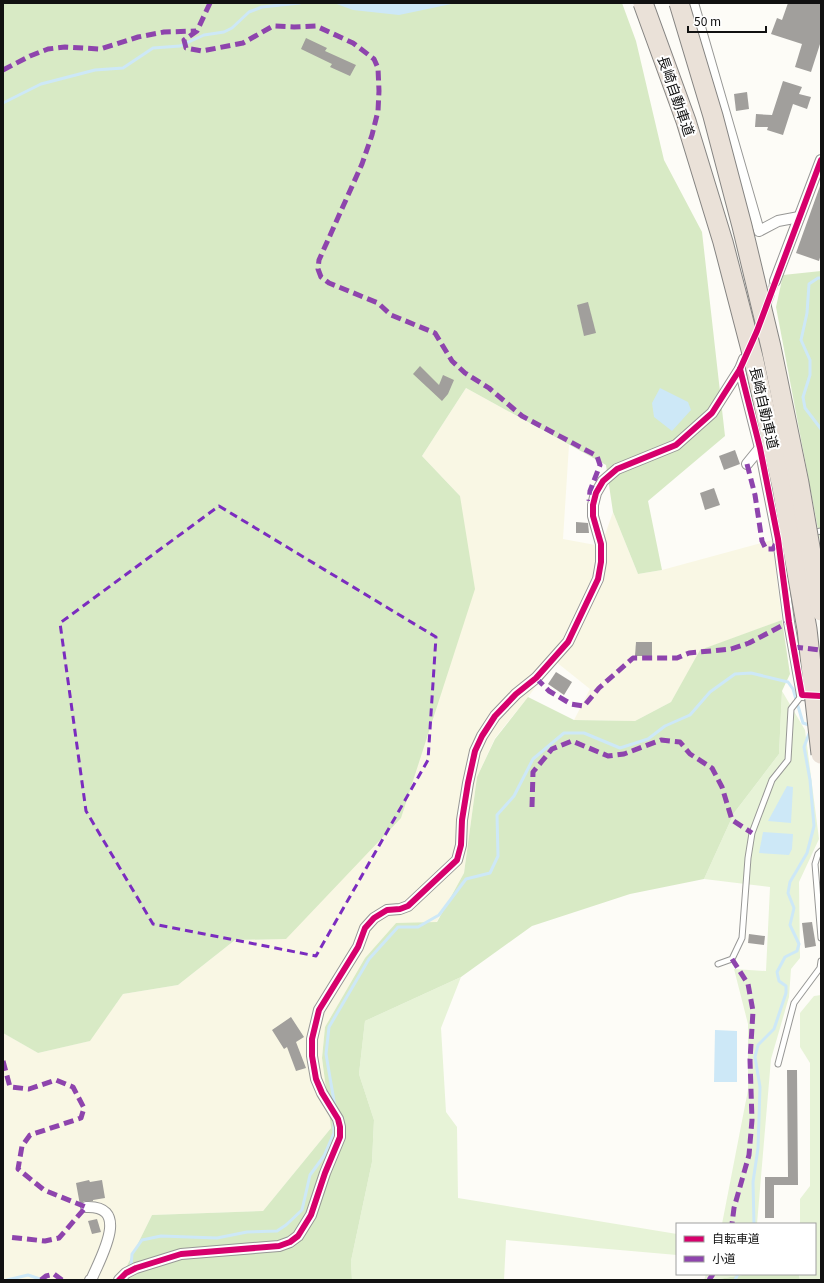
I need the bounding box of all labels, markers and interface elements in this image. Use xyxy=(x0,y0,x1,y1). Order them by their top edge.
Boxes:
scale bar xyxy=(688,8,766,34)
text: 50 m xyxy=(694,12,721,29)
street label: 長崎自動車道 xyxy=(654,53,700,139)
street label: 長崎自動車道 xyxy=(746,365,784,451)
legend xyxy=(676,1223,816,1275)
text: 自転車道 xyxy=(712,1229,760,1246)
text: 小道 xyxy=(712,1249,736,1266)

